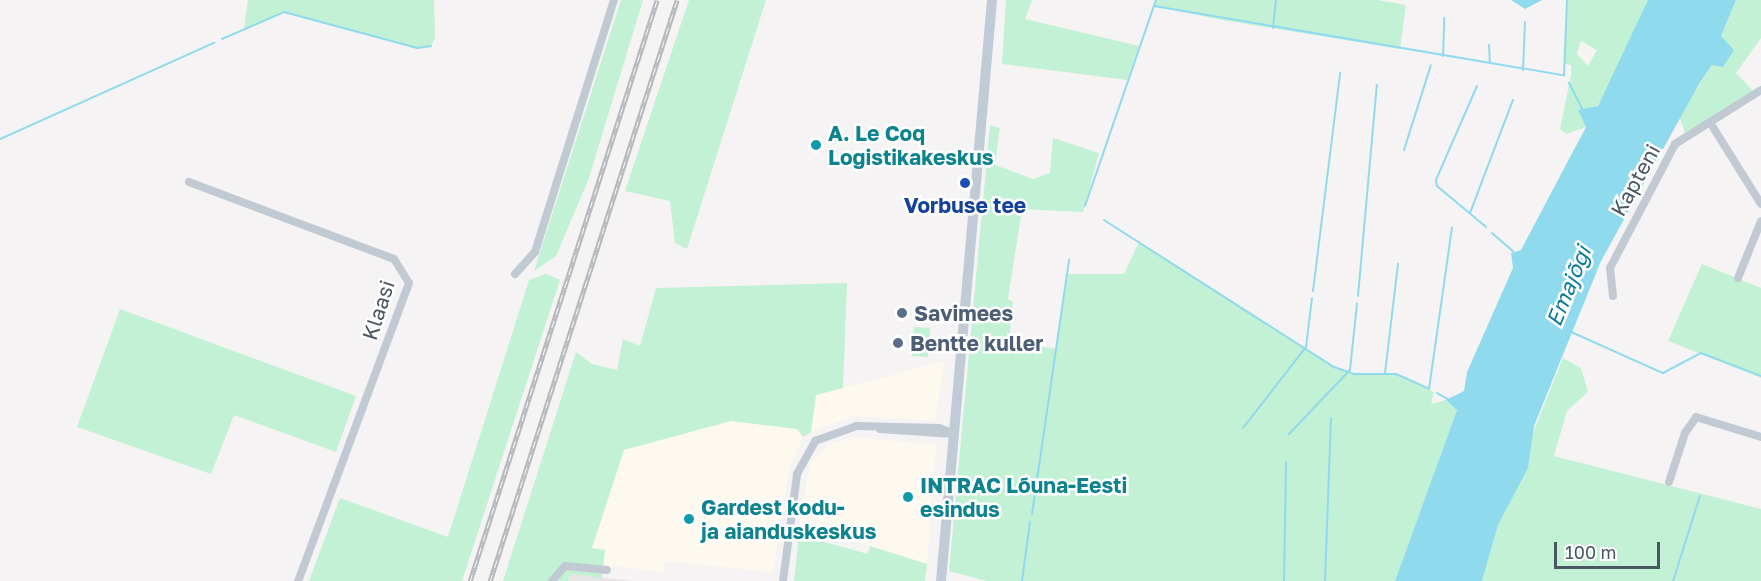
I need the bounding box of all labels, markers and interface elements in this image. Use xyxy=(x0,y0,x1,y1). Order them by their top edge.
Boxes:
place label: A. Le Coq Logistikakeskus xyxy=(828,120,994,170)
marker: A. Le Coq Logistikakeskus xyxy=(809,138,823,152)
street label: Kapteni xyxy=(1605,140,1665,220)
marker: Vorbuse tee xyxy=(958,176,972,190)
place label: Vorbuse tee xyxy=(904,192,1026,218)
water label: Emajõgi xyxy=(1540,242,1596,330)
street label: Klaasi xyxy=(357,277,399,343)
place label: Savimees xyxy=(914,300,1013,326)
marker: Savimees xyxy=(895,306,909,320)
place label: Bentte kuller xyxy=(910,330,1043,356)
marker: Bentte kuller xyxy=(891,336,905,350)
place label: INTRAC Lõuna-Eesti esindus xyxy=(920,472,1127,522)
marker: INTRAC Lõuna-Eesti esindus xyxy=(901,490,915,504)
place label: Gardest kodu- ja aianduskeskus xyxy=(701,494,877,544)
marker: Gardest kodu- ja aianduskeskus xyxy=(682,512,696,526)
scale bar xyxy=(1557,530,1664,568)
text: 100 m xyxy=(1565,541,1616,563)

